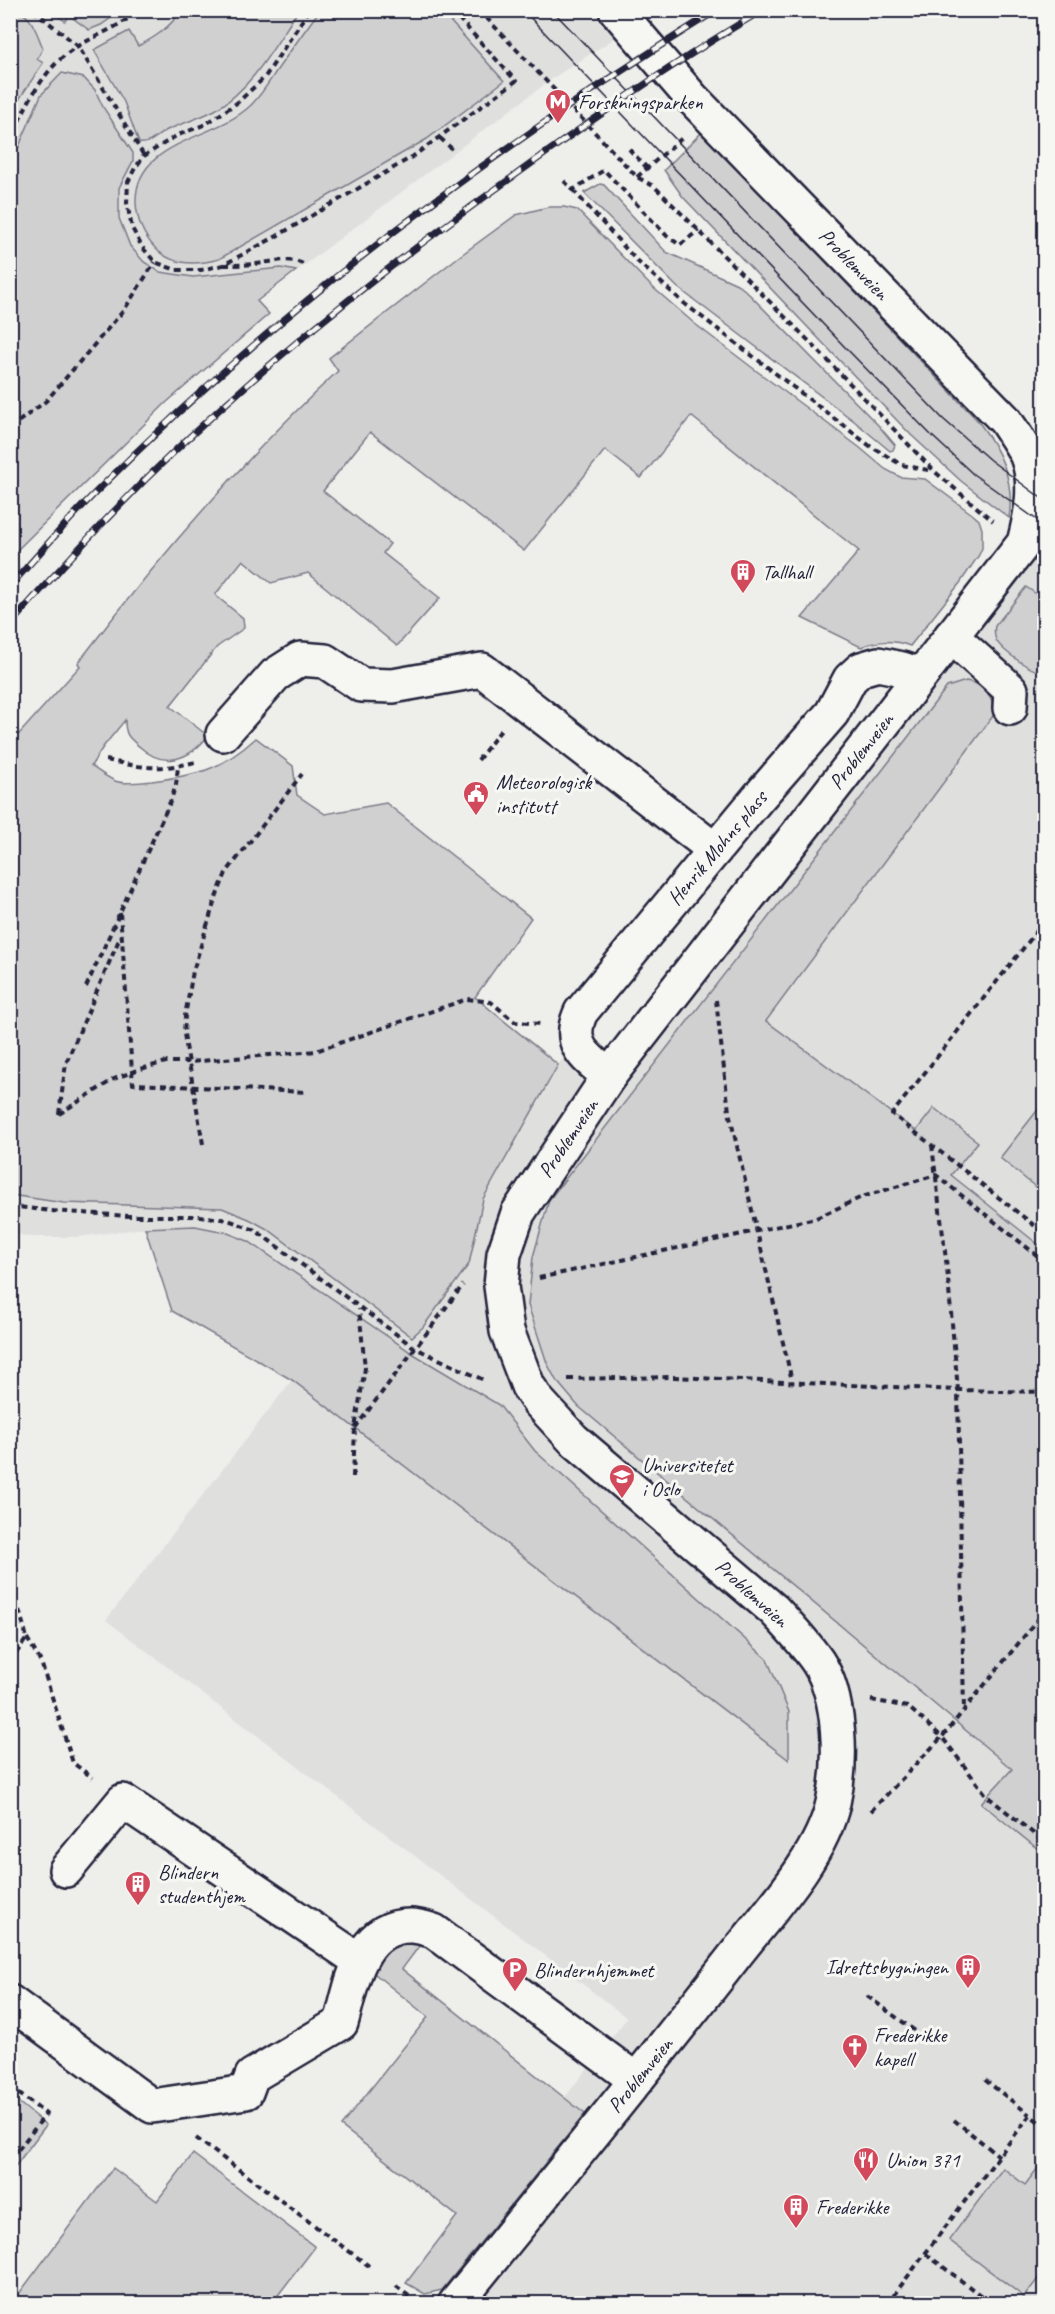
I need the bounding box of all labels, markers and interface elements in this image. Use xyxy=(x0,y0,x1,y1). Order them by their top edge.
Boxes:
metro station icon: Forskningsparken xyxy=(543,87,573,125)
place label: Forskningsparken xyxy=(578,89,703,115)
street label: Problemveien xyxy=(813,223,896,307)
building icon: Tallhall xyxy=(728,557,758,595)
place label: Tallhall xyxy=(762,559,815,585)
street label: Problemveien xyxy=(823,706,900,794)
place label: Meteorologisk institutt xyxy=(496,769,593,819)
public building icon: Meteorologisk institutt xyxy=(461,779,491,817)
street label: Henrik Mohns plass xyxy=(662,784,774,910)
street label: Problemveien xyxy=(532,1092,605,1183)
place label: Universitetet i Oslo xyxy=(642,1452,734,1502)
school or university icon: Universitetet i Oslo xyxy=(607,1462,637,1500)
street label: Problemveien xyxy=(710,1553,795,1634)
place label: Blindern studenthjem xyxy=(158,1859,246,1909)
building icon: Blindern studenthjem xyxy=(123,1869,153,1907)
building icon: Idrettsbygningen xyxy=(953,1952,983,1990)
place label: Idrettsbygningen xyxy=(826,1954,950,1980)
parking icon: Blindernhjemmet xyxy=(500,1955,530,1993)
place label: Blindernhjemmet xyxy=(534,1957,655,1983)
place label: Frederikke kapell xyxy=(874,2022,949,2072)
street label: Problemveien xyxy=(602,2031,679,2118)
church icon: Frederikke kapell xyxy=(840,2032,870,2070)
restaurant icon: Union 371 xyxy=(851,2145,881,2183)
place label: Union 371 xyxy=(886,2147,961,2173)
building icon: Frederikke xyxy=(781,2192,811,2230)
place label: Frederikke xyxy=(816,2194,891,2220)

